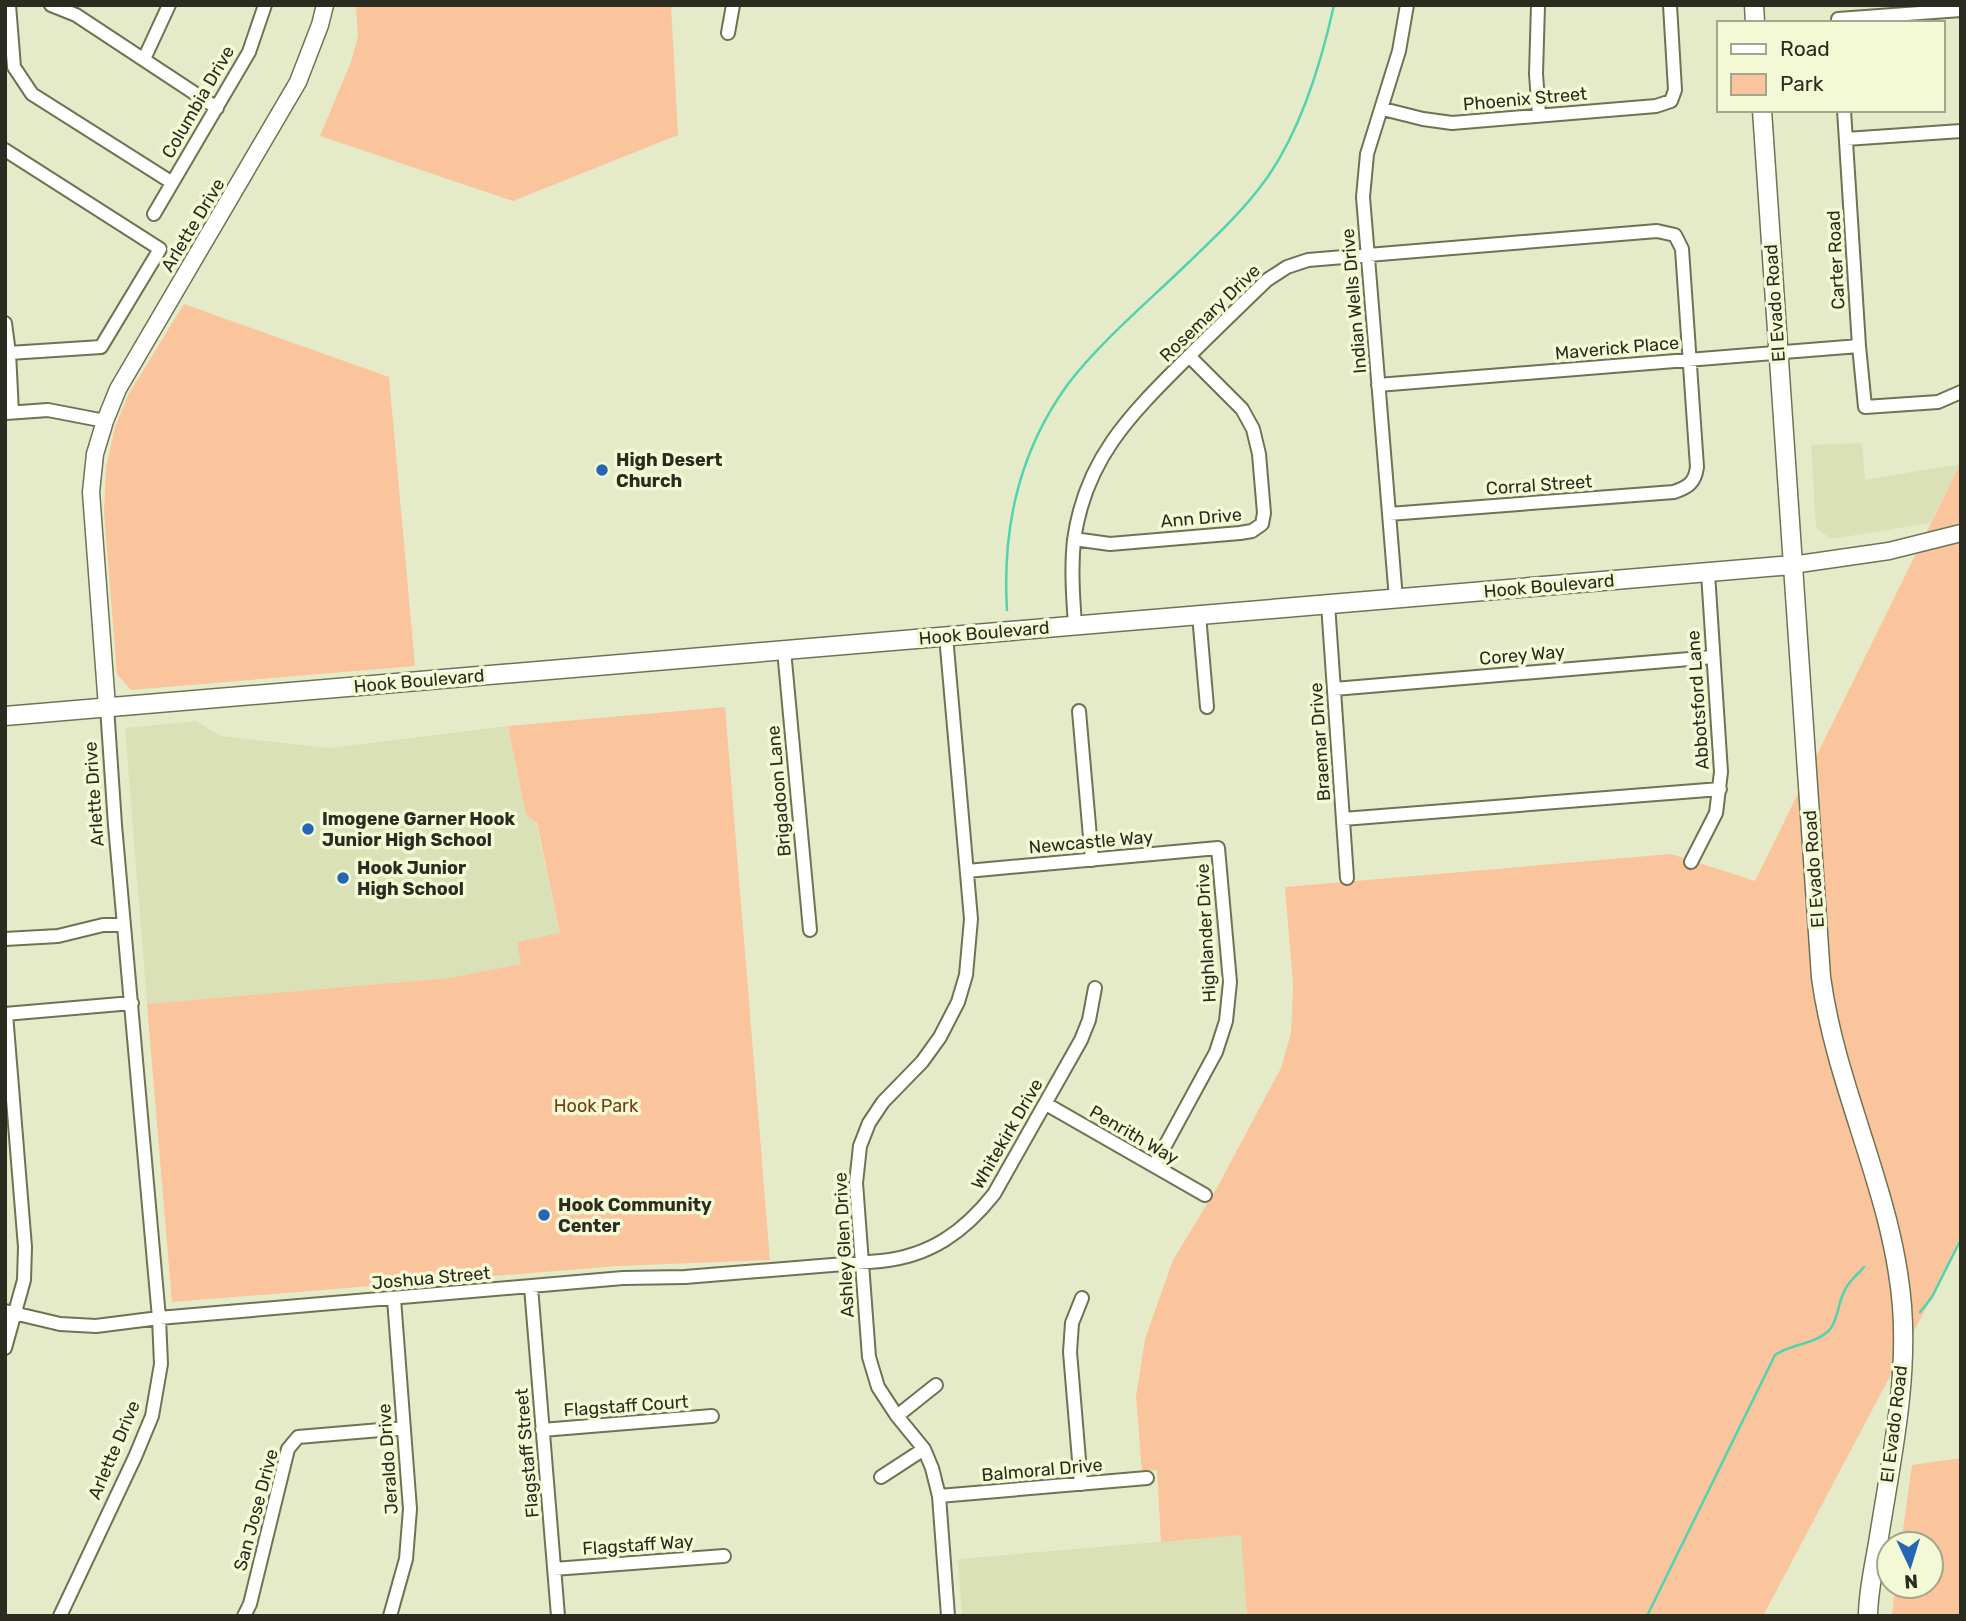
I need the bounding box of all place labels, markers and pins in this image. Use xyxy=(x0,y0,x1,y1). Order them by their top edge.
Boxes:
place label: High Desert Church xyxy=(616,449,722,492)
marker: High Desert Church xyxy=(594,462,610,478)
place label: Imogene Garner Hook Junior High School xyxy=(322,808,516,851)
marker: Imogene Garner Hook Junior High School xyxy=(300,821,316,837)
place label: Hook Junior High School xyxy=(357,857,466,900)
marker: Hook Junior High School xyxy=(335,870,351,886)
place label: Hook Community Center xyxy=(558,1194,712,1237)
marker: Hook Community Center xyxy=(536,1207,552,1223)

